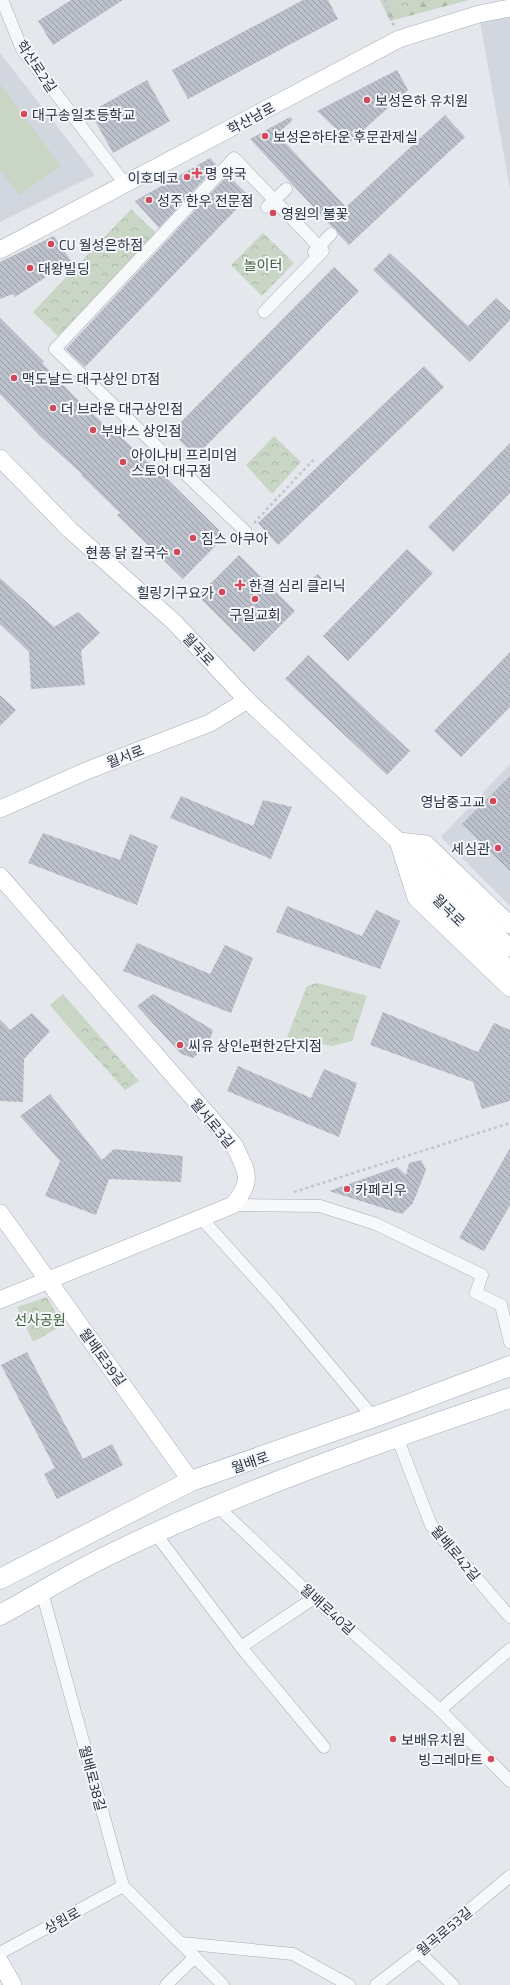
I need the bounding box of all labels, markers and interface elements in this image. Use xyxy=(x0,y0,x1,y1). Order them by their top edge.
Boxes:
street label: 학산로2길 xyxy=(12,36,62,96)
place label: 보성은하 유치원 xyxy=(375,90,468,111)
marker: 보성은하 유치원 xyxy=(362,95,372,105)
street label: 학산남로 xyxy=(223,97,279,139)
place label: 대구송일초등학교 xyxy=(32,104,135,125)
marker: 대구송일초등학교 xyxy=(19,109,29,119)
place label: 보성은하타운 후문관제실 xyxy=(273,126,418,147)
marker: 보성은하타운 후문관제실 xyxy=(260,131,270,141)
place label: 명 약국 xyxy=(205,163,247,184)
place label: 이호데코 xyxy=(127,167,179,188)
marker: 명 약국 xyxy=(192,168,202,178)
marker: 이호데코 xyxy=(182,172,192,182)
place label: 성주 한우 전문점 xyxy=(157,190,253,211)
marker: 성주 한우 전문점 xyxy=(144,195,154,205)
place label: 영원의 불꽃 xyxy=(281,203,349,224)
marker: 영원의 불꽃 xyxy=(268,208,278,218)
place label: CU 월성은하점 xyxy=(59,234,143,255)
marker: CU 월성은하점 xyxy=(46,239,56,249)
park label: 놀이터 xyxy=(244,254,282,275)
place label: 대왕빌딩 xyxy=(38,258,90,279)
marker: 대왕빌딩 xyxy=(25,263,35,273)
place label: 맥도날드 대구상인 DT점 xyxy=(22,368,160,389)
marker: 맥도날드 대구상인 DT점 xyxy=(9,373,19,383)
place label: 더 브라운 대구상인점 xyxy=(61,398,183,419)
marker: 더 브라운 대구상인점 xyxy=(48,403,58,413)
place label: 부바스 상인점 xyxy=(101,420,181,441)
marker: 부바스 상인점 xyxy=(88,425,98,435)
place label: 아이나비 프리미엄 스토어 대구점 xyxy=(131,444,237,481)
marker: 아이나비 프리미엄 스토어 대구점 xyxy=(118,457,128,467)
place label: 짐스 아쿠아 xyxy=(201,528,269,549)
marker: 짐스 아쿠아 xyxy=(188,533,198,543)
place label: 현풍 닭 칼국수 xyxy=(86,542,169,563)
marker: 현풍 닭 칼국수 xyxy=(172,547,182,557)
place label: 한결 심리 클리닉 xyxy=(249,575,345,596)
marker: 한결 심리 클리닉 xyxy=(234,579,246,591)
place label: 힐링기구요가 xyxy=(137,582,214,603)
marker: 힐링기구요가 xyxy=(217,587,227,597)
marker: 구일교회 xyxy=(250,594,260,604)
place label: 구일교회 xyxy=(229,604,281,625)
street label: 월곡로 xyxy=(178,628,220,670)
street label: 월서로 xyxy=(103,739,147,773)
place label: 영남중고교 xyxy=(421,791,485,812)
marker: 영남중고교 xyxy=(488,796,498,806)
place label: 세심관 xyxy=(451,838,490,859)
marker: 세심관 xyxy=(493,843,503,853)
street label: 월곡로 xyxy=(428,889,470,931)
place label: 씨유 상인e편한2단지점 xyxy=(188,1035,322,1056)
marker: 씨유 상인e편한2단지점 xyxy=(175,1040,185,1050)
street label: 월서로3길 xyxy=(186,1094,240,1152)
place label: 카페리우 xyxy=(355,1179,407,1200)
marker: 카페리우 xyxy=(342,1184,352,1194)
park label: 선사공원 xyxy=(14,1309,66,1330)
street label: 월배로39길 xyxy=(75,1324,131,1390)
street label: 월배로 xyxy=(228,1446,272,1478)
street label: 월배로42길 xyxy=(426,1521,486,1585)
street label: 월배로40길 xyxy=(296,1579,360,1639)
place label: 보배유치원 xyxy=(401,1729,465,1750)
marker: 보배유치원 xyxy=(388,1734,398,1744)
street label: 월배로38길 xyxy=(74,1743,112,1813)
place label: 빙그레마트 xyxy=(419,1749,483,1770)
marker: 빙그레마트 xyxy=(486,1754,496,1764)
street label: 상원로 xyxy=(40,1901,84,1939)
street label: 월곡로53길 xyxy=(412,1901,476,1961)

